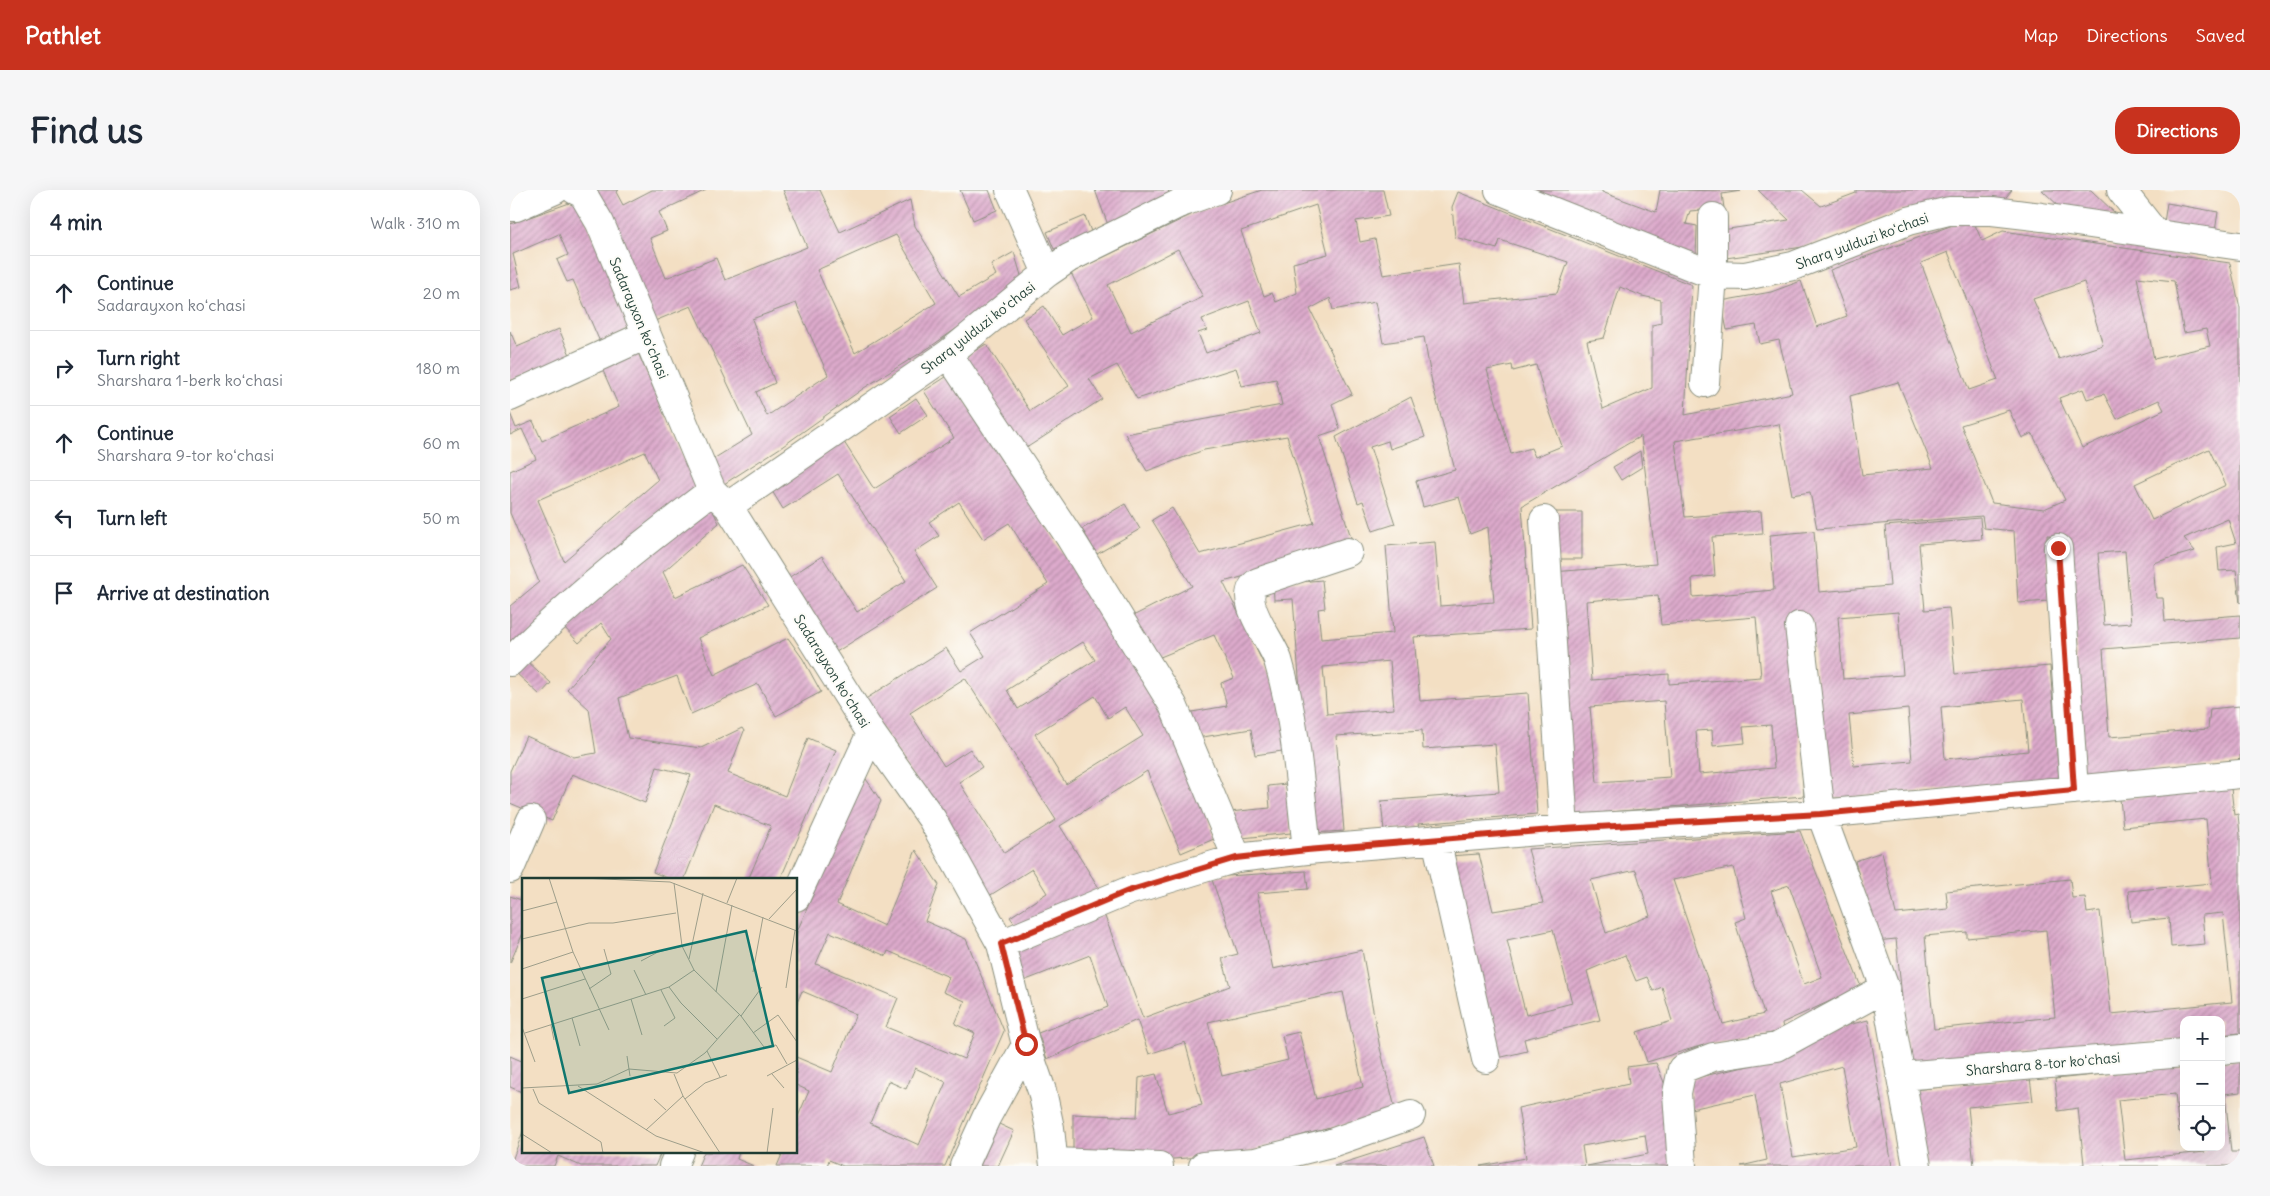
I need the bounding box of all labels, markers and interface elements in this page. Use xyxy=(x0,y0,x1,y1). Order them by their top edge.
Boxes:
text: Pathlet xyxy=(25,20,101,50)
text: Map xyxy=(2023,24,2058,47)
text: Directions xyxy=(2086,24,2168,47)
text: Saved xyxy=(2196,24,2245,47)
button: Directions xyxy=(2115,107,2240,154)
text: Find us xyxy=(30,108,143,152)
text: 4 min xyxy=(50,209,102,236)
street label: Sharq yulduzi koʻchasi xyxy=(1793,209,1931,273)
text: Walk · 310 m xyxy=(370,213,460,233)
street label: Sadarayxon koʻchasi xyxy=(605,255,673,381)
text: Continue xyxy=(97,271,174,295)
street label: Sharq yulduzi koʻchasi xyxy=(917,278,1039,378)
icon: ahead xyxy=(50,279,78,307)
text: 20 m xyxy=(423,283,460,303)
text: Sadarayxon koʻchasi xyxy=(97,295,246,315)
text: Turn right xyxy=(97,346,180,370)
icon: right xyxy=(50,354,78,382)
text: 180 m xyxy=(416,358,460,378)
text: Sharshara 1-berk koʻchasi xyxy=(97,370,283,390)
text: Continue xyxy=(97,421,174,445)
icon: ahead xyxy=(50,429,78,457)
text: 60 m xyxy=(422,433,460,453)
text: Sharshara 9-tor koʻchasi xyxy=(97,445,274,465)
icon: left xyxy=(50,504,78,532)
text: Turn left xyxy=(97,506,167,530)
text: 50 m xyxy=(422,508,460,528)
route end xyxy=(2047,537,2070,560)
icon: arrive xyxy=(50,579,78,607)
text: Arrive at destination xyxy=(97,581,270,605)
street label: Sadarayxon koʻchasi xyxy=(790,611,874,731)
inset map xyxy=(522,878,798,1154)
map controls xyxy=(2180,1016,2225,1151)
button: + xyxy=(2180,1016,2225,1061)
route start xyxy=(1015,1033,1038,1056)
street label: Sharshara 8-tor koʻchasi xyxy=(1965,1048,2121,1080)
button: − xyxy=(2180,1061,2225,1106)
button: locate xyxy=(2180,1106,2225,1151)

